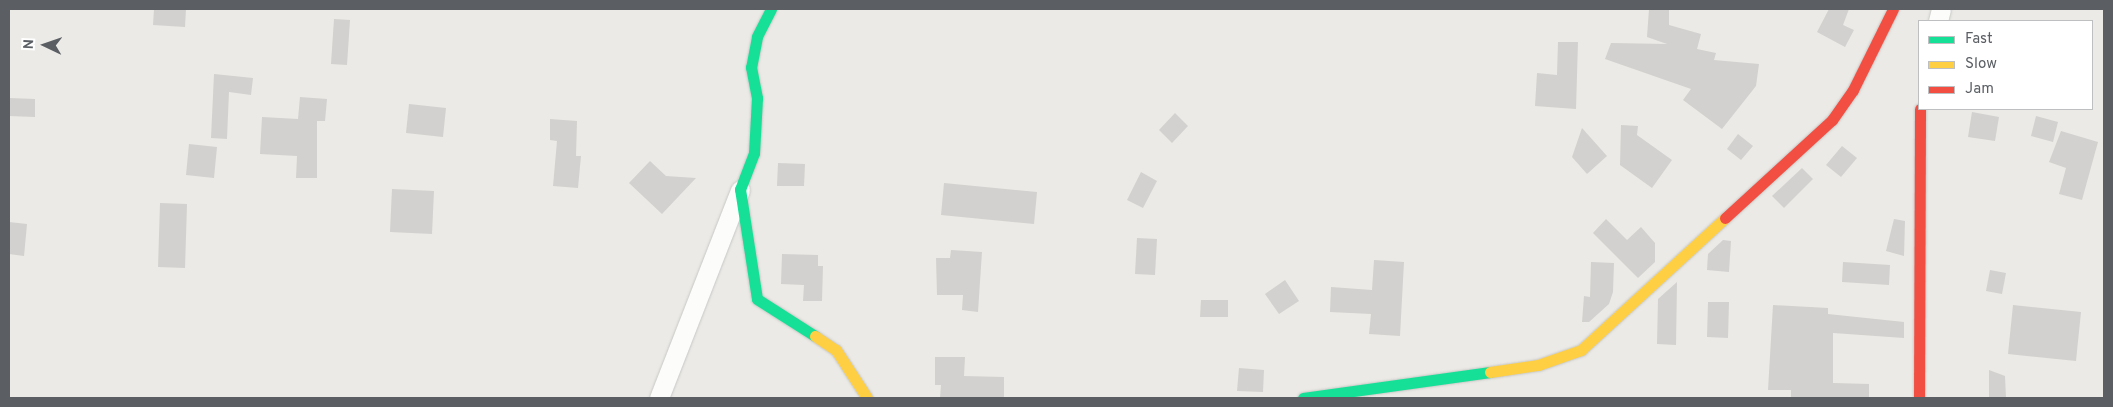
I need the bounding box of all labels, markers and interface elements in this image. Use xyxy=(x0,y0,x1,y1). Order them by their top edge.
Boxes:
north arrow xyxy=(20,20,70,70)
legend xyxy=(1918,20,2093,110)
text: Fast xyxy=(1965,30,1993,49)
text: N xyxy=(21,39,38,50)
text: Slow xyxy=(1965,55,1997,74)
text: Jam xyxy=(1965,80,1994,99)

